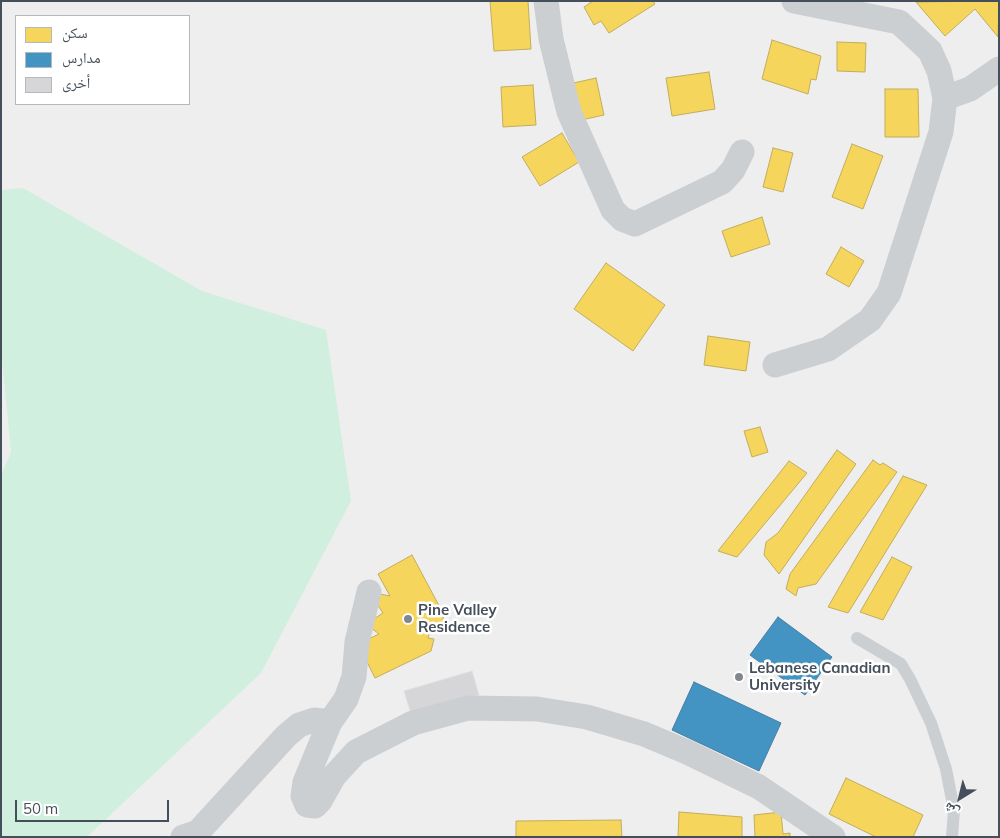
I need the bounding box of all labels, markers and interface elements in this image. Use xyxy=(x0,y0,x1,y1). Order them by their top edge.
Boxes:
legend xyxy=(15,15,190,105)
text: سكن xyxy=(62,23,88,42)
text: مدارس xyxy=(62,48,101,67)
text: أخرى xyxy=(62,73,90,92)
place label: Pine Valley Residence xyxy=(418,601,497,636)
marker: Pine Valley Residence xyxy=(402,613,414,625)
place label: Lebanese Canadian University xyxy=(749,659,890,694)
marker: Lebanese Canadian University xyxy=(733,671,745,683)
north arrow xyxy=(935,773,985,823)
scale bar xyxy=(18,790,171,822)
text: ش xyxy=(940,798,962,822)
text: 50 m xyxy=(23,799,58,818)

